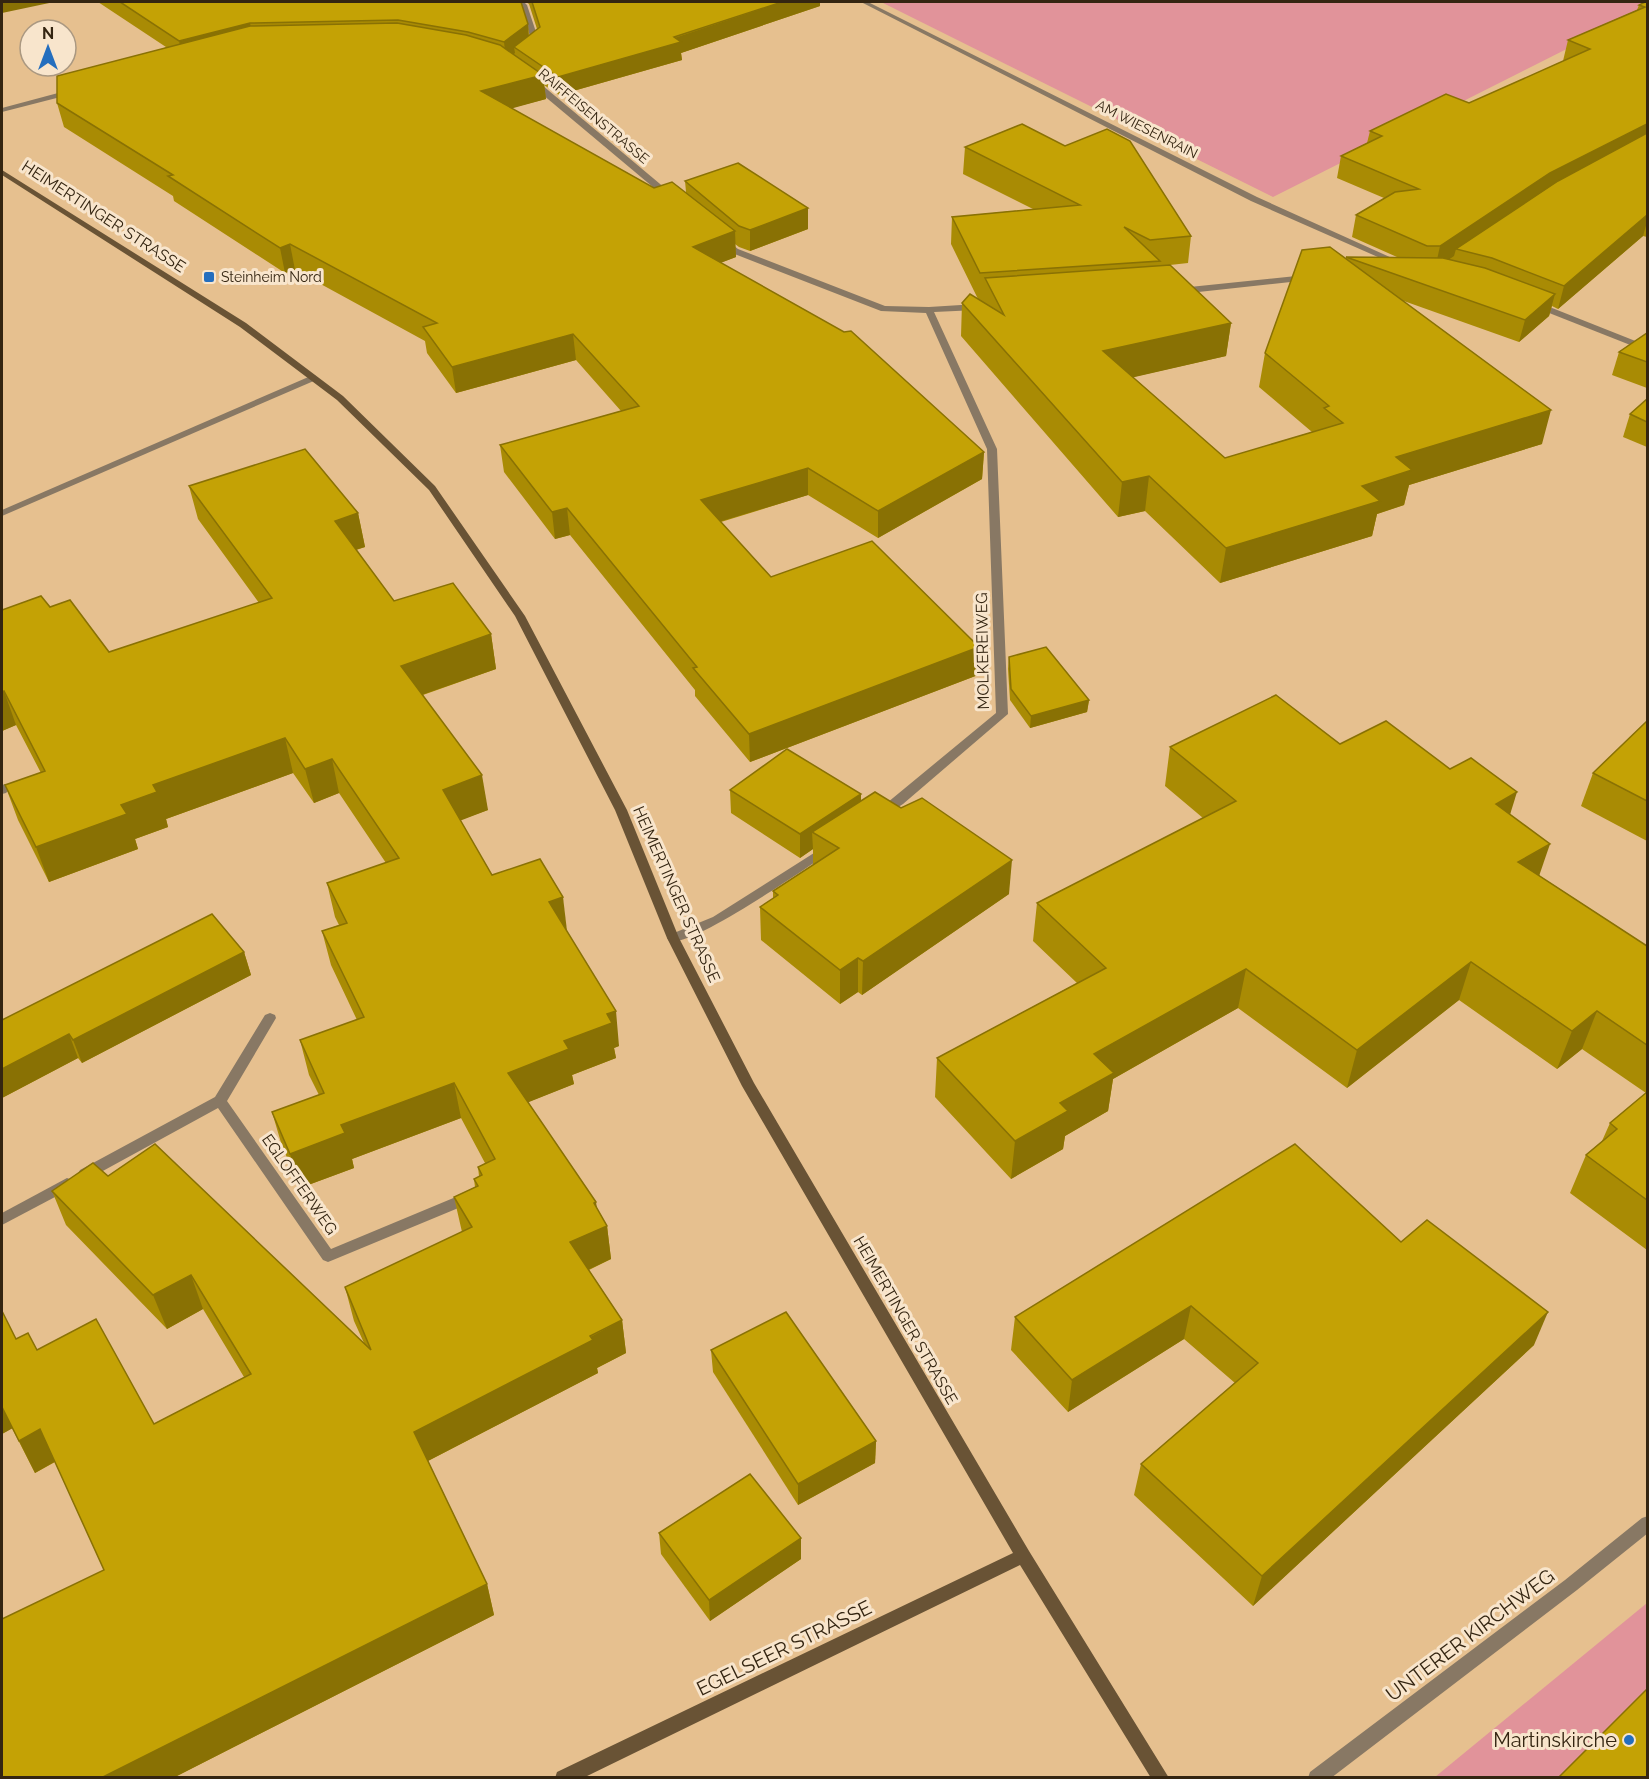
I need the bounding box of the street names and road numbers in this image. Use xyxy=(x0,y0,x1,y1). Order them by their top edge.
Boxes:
street label: RAIFFEISENSTRASSE xyxy=(535,65,653,167)
street label: AM WIESENRAIN xyxy=(1093,96,1201,162)
street label: HEIMERTINGER STRASSE xyxy=(18,156,189,277)
street label: MOLKEREIWEG xyxy=(972,592,993,710)
street label: HEIMERTINGER STRASSE xyxy=(629,803,724,986)
street label: EGLOFFERWEG xyxy=(258,1130,341,1238)
street label: HEIMERTINGER STRASSE xyxy=(850,1233,962,1408)
street label: UNTERER KIRCHWEG xyxy=(1381,1564,1559,1706)
street label: EGELSEER STRASSE xyxy=(693,1595,875,1701)

